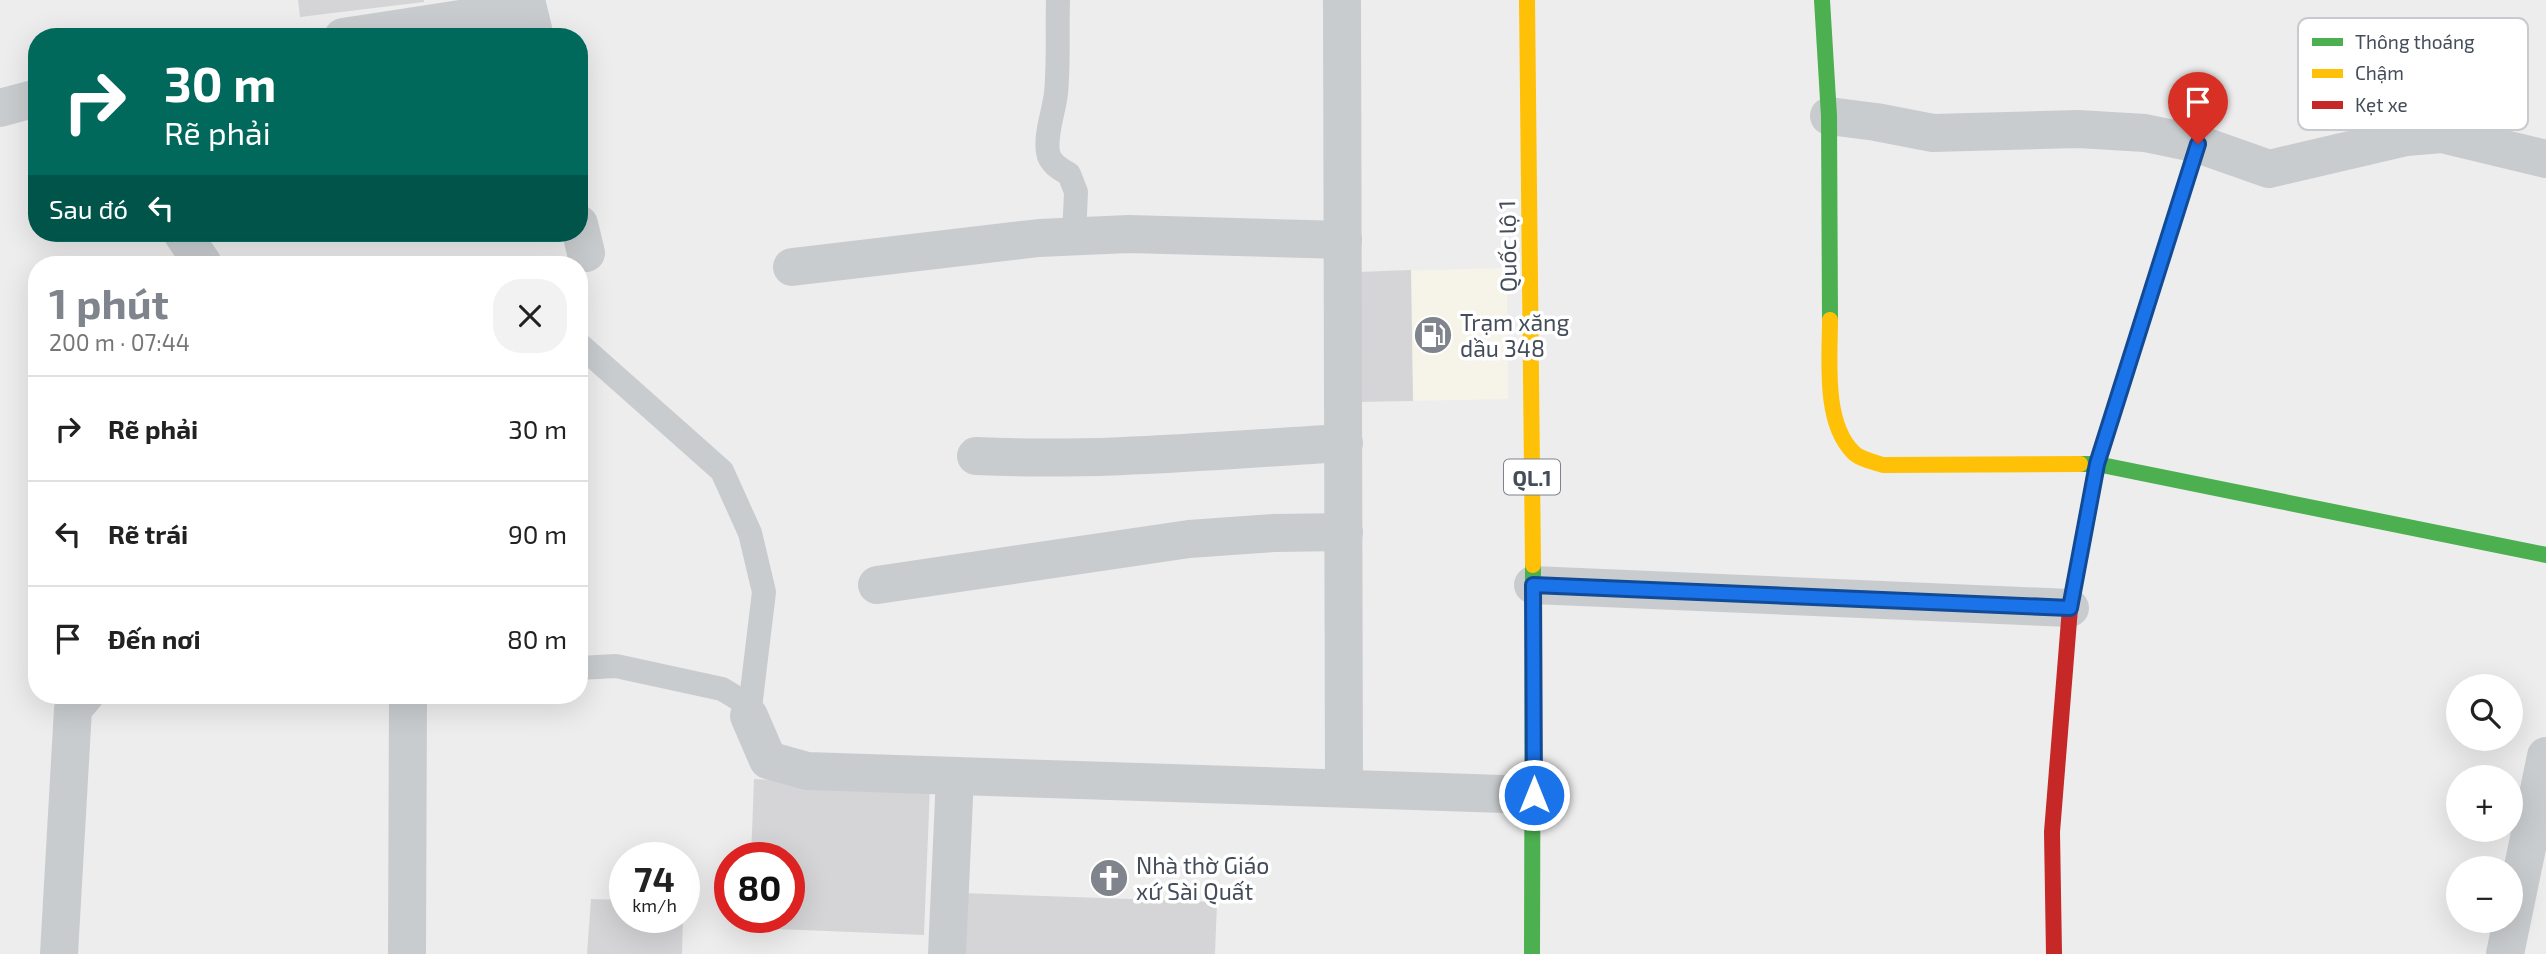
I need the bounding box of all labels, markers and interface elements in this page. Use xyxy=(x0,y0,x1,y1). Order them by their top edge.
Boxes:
legend xyxy=(2298,18,2528,130)
text: Thông thoáng xyxy=(2355,30,2475,53)
text: 30 m xyxy=(164,53,276,112)
icon: right xyxy=(49,56,140,147)
text: Chậm xyxy=(2355,61,2404,84)
pin xyxy=(2168,72,2228,144)
icon: arrive xyxy=(2179,83,2217,121)
text: Kẹt xe xyxy=(2355,93,2408,116)
text: Rẽ phải xyxy=(164,113,271,151)
icon: left xyxy=(142,189,180,227)
text: Sau đó xyxy=(49,193,128,224)
street label: Quốc lộ 1 xyxy=(1492,200,1522,292)
text: 1 phút xyxy=(49,277,169,327)
button: close xyxy=(493,279,567,353)
place label: Trạm xăng dầu 348 xyxy=(1460,308,1569,362)
fuel station icon: Trạm xăng dầu 348 xyxy=(1412,314,1454,356)
text: 200 m · 07:44 xyxy=(49,328,190,356)
icon: right xyxy=(49,410,87,448)
text: Rẽ phải xyxy=(108,413,198,444)
text: 30 m xyxy=(508,413,567,444)
road number: QL.1 xyxy=(1504,460,1560,494)
icon: left xyxy=(49,515,87,553)
text: Rẽ trái xyxy=(108,518,188,549)
text: 90 m xyxy=(508,518,567,549)
icon: arrive xyxy=(49,620,87,658)
text: Đến nơi xyxy=(108,623,201,654)
text: 80 m xyxy=(507,623,567,654)
map controls xyxy=(2446,674,2523,933)
button: search xyxy=(2446,674,2523,751)
position arrow xyxy=(1497,758,1571,832)
button: + xyxy=(2446,765,2523,842)
speed limit sign: 80 xyxy=(714,842,805,933)
place label: Nhà thờ Giáo xứ Sài Quất xyxy=(1136,851,1269,905)
button: − xyxy=(2446,856,2523,933)
text: 74 xyxy=(634,857,675,899)
church icon: Nhà thờ Giáo xứ Sài Quất xyxy=(1088,857,1130,899)
text: km/h xyxy=(632,894,677,916)

